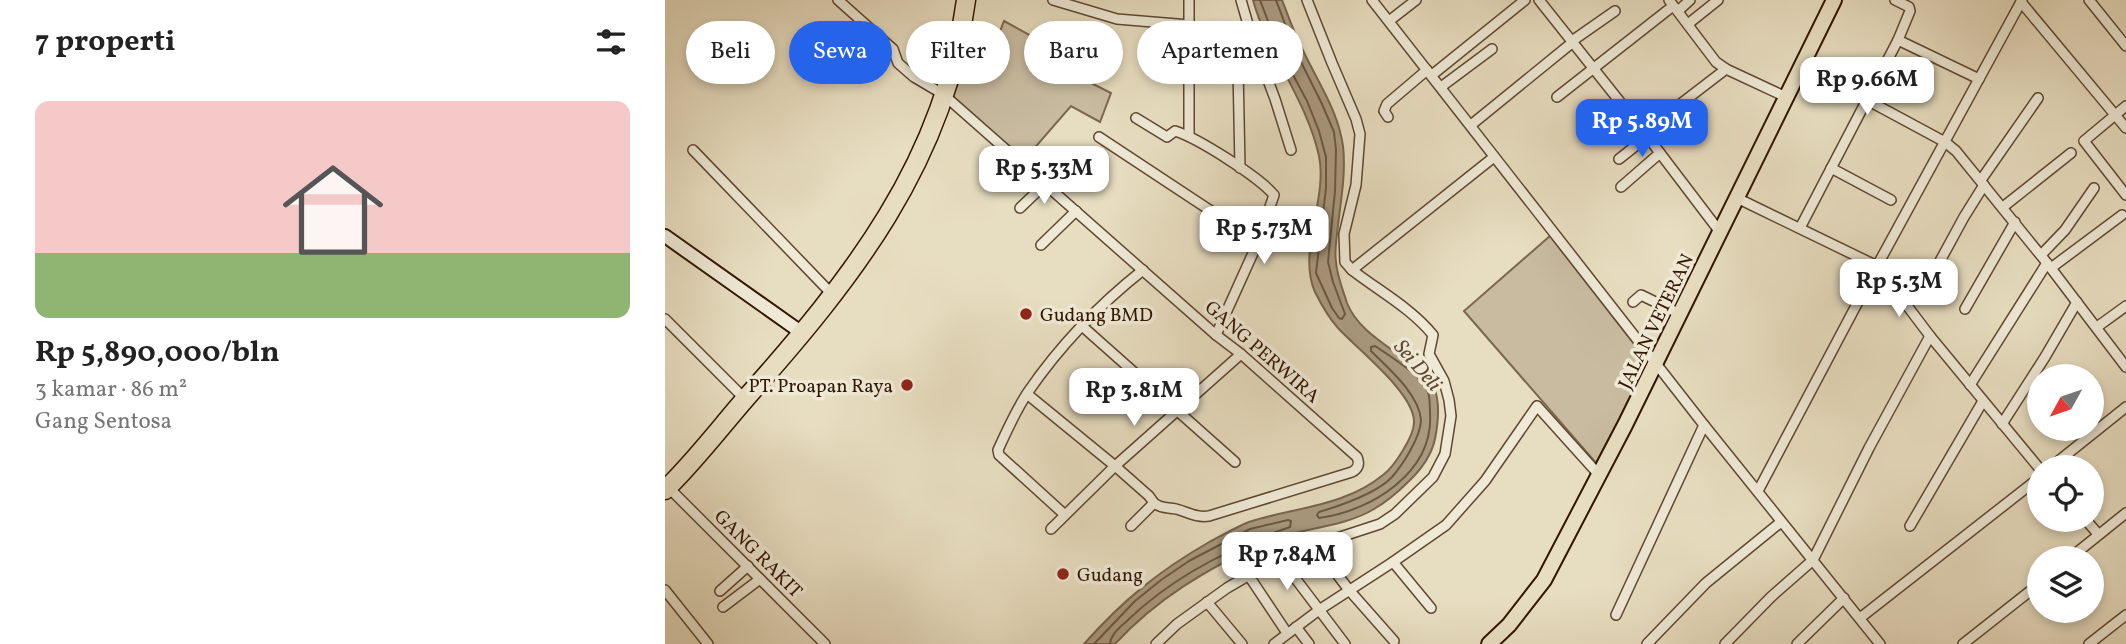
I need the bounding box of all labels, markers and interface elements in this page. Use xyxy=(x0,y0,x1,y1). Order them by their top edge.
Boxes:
text: 7 properti xyxy=(35,21,176,63)
chip: Beli xyxy=(686,21,775,84)
chip: Sewa xyxy=(789,21,892,84)
chip: Filter xyxy=(906,21,1010,84)
chip: Baru xyxy=(1024,21,1123,84)
chip: Apartemen xyxy=(1137,21,1303,84)
icon: filters xyxy=(592,23,630,61)
pin: Rp 9.66M xyxy=(1795,58,1939,117)
text: Rp 9.66M xyxy=(1816,64,1918,96)
pin: Rp 5.89M xyxy=(1570,100,1714,159)
text: Rp 5.89M xyxy=(1592,106,1692,138)
pin: Rp 5.33M xyxy=(972,146,1116,206)
icon: home xyxy=(270,147,396,273)
text: Rp 5.33M xyxy=(995,153,1093,185)
pin: Rp 5.73M xyxy=(1192,206,1336,266)
text: Rp 5.73M xyxy=(1216,213,1312,245)
street label: JALAN VETERAN xyxy=(1613,250,1701,394)
pin: Rp 5.3M xyxy=(1834,260,1964,319)
text: Rp 5.3M xyxy=(1856,266,1942,298)
street label: GANG PERWIRA xyxy=(1199,295,1325,410)
place label: Gudang BMD xyxy=(1040,303,1153,329)
marker: Gudang BMD xyxy=(1018,306,1034,322)
text: Rp 5,890,000/bln xyxy=(35,332,280,374)
water label: Sei Deli xyxy=(1386,334,1448,399)
north arrow xyxy=(2027,364,2103,441)
map controls xyxy=(2027,364,2104,623)
pin: Rp 3.81M xyxy=(1062,368,1206,428)
text: 3 kamar · 86 m² xyxy=(35,374,187,406)
place label: PT. Proapan Raya xyxy=(748,374,893,400)
text: Rp 3.81M xyxy=(1085,375,1183,407)
marker: PT. Proapan Raya xyxy=(899,377,915,393)
text: Gang Sentosa xyxy=(35,406,172,438)
button: locate xyxy=(2027,455,2104,532)
street label: GANG RAKIT xyxy=(708,505,807,604)
pin: Rp 7.84M xyxy=(1215,532,1359,592)
text: Rp 7.84M xyxy=(1238,539,1336,571)
button: layers xyxy=(2027,546,2104,623)
place label: Gudang xyxy=(1077,563,1143,589)
marker: Gudang xyxy=(1055,566,1071,582)

